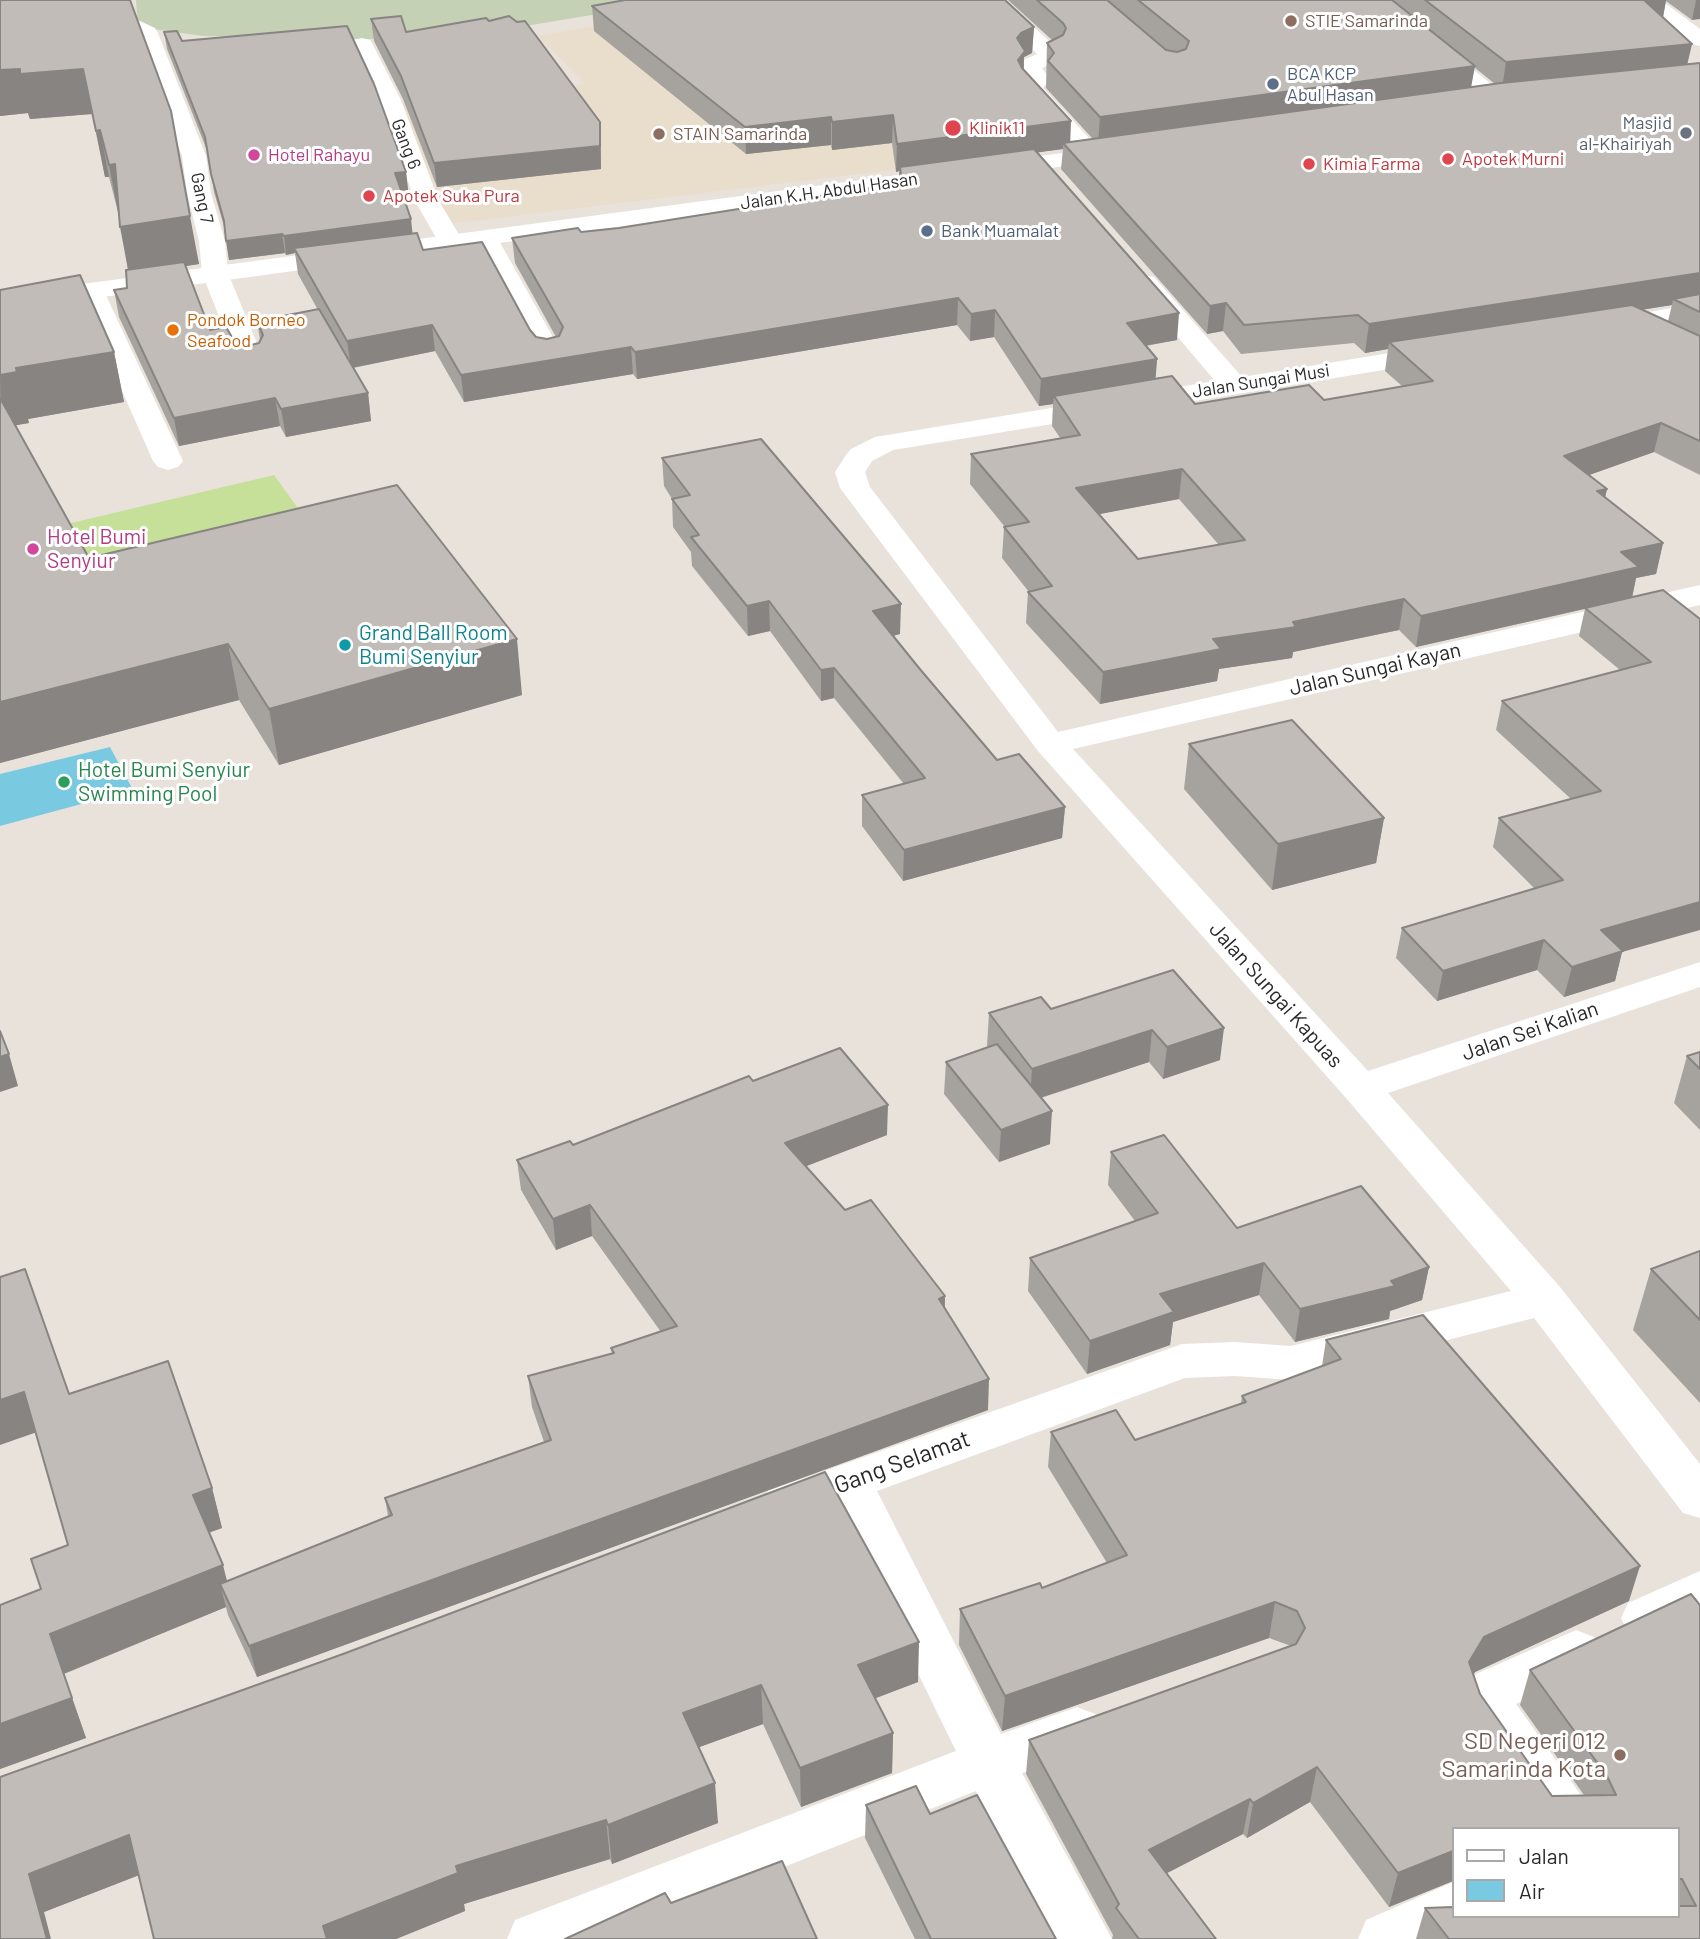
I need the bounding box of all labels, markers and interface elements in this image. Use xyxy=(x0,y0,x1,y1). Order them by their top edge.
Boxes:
place label: STIE Samarinda xyxy=(1305,10,1428,32)
marker: STIE Samarinda xyxy=(1283,13,1299,29)
place label: BCA KCP Abul Hasan xyxy=(1287,63,1374,106)
marker: BCA KCP Abul Hasan xyxy=(1265,76,1281,92)
place label: Masjid al-Khairiyah xyxy=(1579,112,1672,154)
street label: Gang 6 xyxy=(387,116,425,172)
place label: Klinik11 xyxy=(969,117,1025,139)
marker: Klinik11 xyxy=(943,118,963,138)
place label: STAIN Samarinda xyxy=(673,123,807,145)
marker: Masjid al-Khairiyah xyxy=(1678,125,1694,141)
marker: STAIN Samarinda xyxy=(651,126,667,142)
place label: Hotel Rahayu xyxy=(268,144,370,166)
marker: Hotel Rahayu xyxy=(246,147,262,163)
place label: Apotek Murni xyxy=(1462,148,1564,170)
marker: Apotek Murni xyxy=(1440,151,1456,167)
place label: Kimia Farma xyxy=(1323,153,1420,175)
marker: Kimia Farma xyxy=(1301,156,1317,172)
street label: Jalan K.H. Abdul Hasan xyxy=(739,168,919,214)
street label: Gang 7 xyxy=(186,171,218,225)
place label: Apotek Suka Pura xyxy=(383,185,520,207)
marker: Apotek Suka Pura xyxy=(361,188,377,204)
place label: Bank Muamalat xyxy=(941,220,1059,242)
marker: Bank Muamalat xyxy=(919,223,935,239)
place label: Pondok Borneo Seafood xyxy=(187,309,306,352)
marker: Pondok Borneo Seafood xyxy=(165,322,181,338)
street label: Jalan Sungai Musi xyxy=(1191,359,1331,403)
place label: Hotel Bumi Senyiur xyxy=(47,524,146,574)
marker: Hotel Bumi Senyiur xyxy=(25,541,41,557)
place label: Grand Ball Room Bumi Senyiur xyxy=(359,620,508,670)
marker: Grand Ball Room Bumi Senyiur xyxy=(337,637,353,653)
street label: Jalan Sungai Kayan xyxy=(1287,637,1463,701)
place label: Hotel Bumi Senyiur Swimming Pool xyxy=(78,757,250,807)
marker: Hotel Bumi Senyiur Swimming Pool xyxy=(56,774,72,790)
street label: Jalan Sungai Kapuas xyxy=(1204,917,1348,1073)
street label: Jalan Sei Kalian xyxy=(1458,996,1602,1066)
street label: Gang Selamat xyxy=(830,1424,974,1500)
place label: SD Negeri 012 Samarinda Kota xyxy=(1442,1727,1606,1783)
marker: SD Negeri 012 Samarinda Kota xyxy=(1612,1747,1628,1763)
legend xyxy=(1452,1827,1679,1918)
text: Jalan xyxy=(1519,1843,1569,1868)
text: Air xyxy=(1519,1878,1545,1903)

